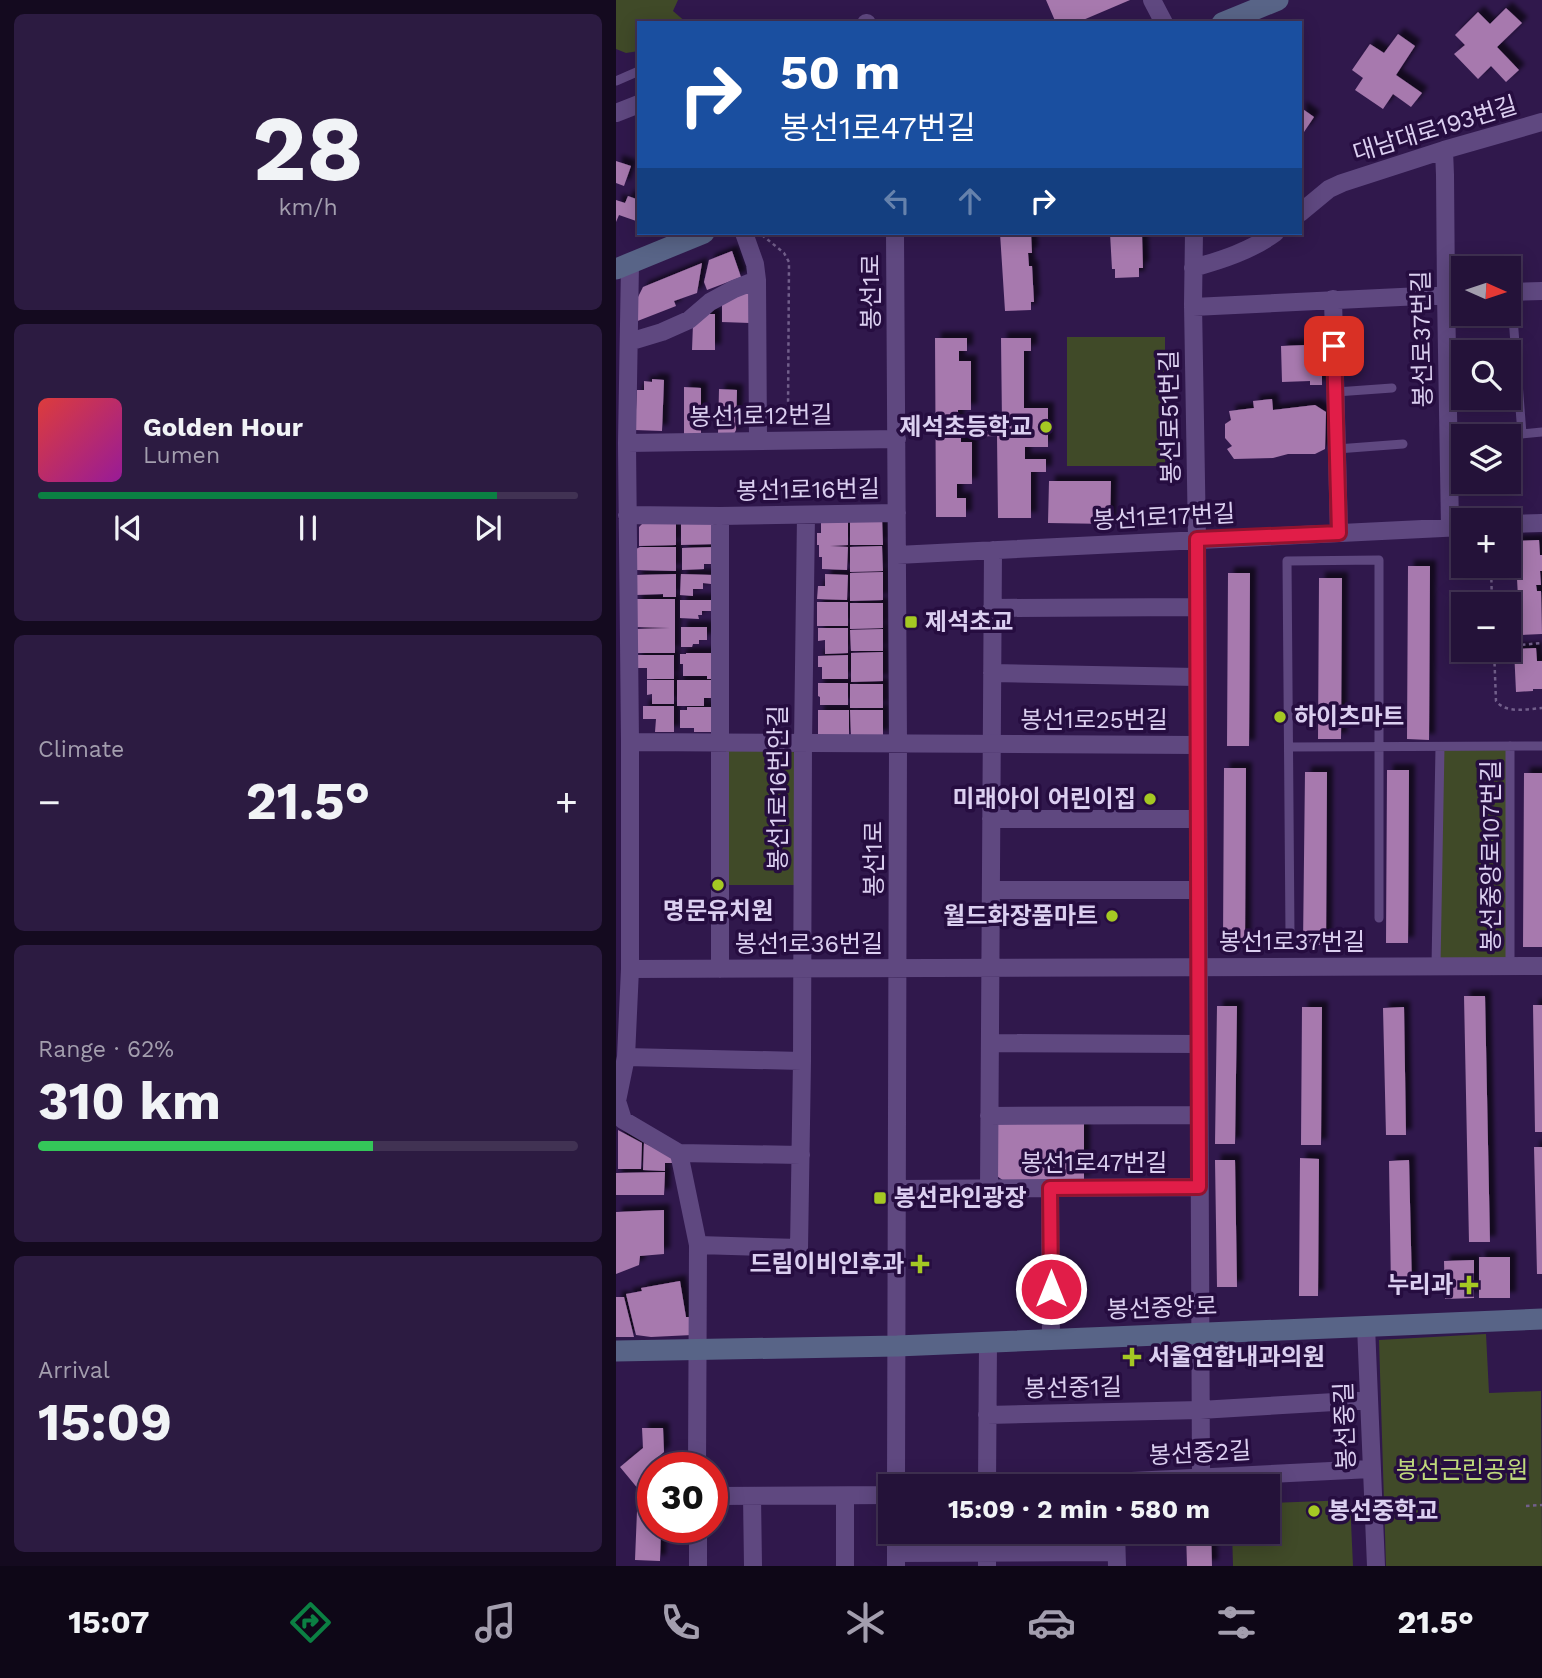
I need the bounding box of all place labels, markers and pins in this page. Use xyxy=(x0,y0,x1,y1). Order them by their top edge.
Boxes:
pin xyxy=(1304,316,1364,376)
place label: 제석초등학교 xyxy=(900,413,1032,441)
marker: 제석초등학교 xyxy=(1038,419,1054,435)
place label: 제석초교 xyxy=(925,608,1013,636)
marker: 제석초교 xyxy=(903,614,919,630)
place label: 하이츠마트 xyxy=(1294,703,1404,731)
marker: 하이츠마트 xyxy=(1272,709,1288,725)
place label: 미래아이 어린이집 xyxy=(952,785,1136,813)
marker: 미래아이 어린이집 xyxy=(1142,791,1158,807)
marker: 명문유치원 xyxy=(710,877,726,893)
place label: 명문유치원 xyxy=(663,897,773,925)
place label: 월드화장품마트 xyxy=(943,902,1098,930)
marker: 월드화장품마트 xyxy=(1104,908,1120,924)
place label: 봉선라인광장 xyxy=(894,1184,1026,1212)
marker: 봉선라인광장 xyxy=(872,1190,888,1206)
place label: 드림이비인후과 xyxy=(749,1250,904,1278)
marker: 드림이비인후과 xyxy=(910,1254,930,1274)
place label: 누리과 xyxy=(1387,1271,1453,1299)
marker: 누리과 xyxy=(1459,1275,1479,1295)
place label: 서울연합내과의원 xyxy=(1148,1343,1325,1371)
marker: 서울연합내과의원 xyxy=(1122,1347,1142,1367)
place label: 봉선중학교 xyxy=(1328,1497,1438,1525)
marker: 봉선중학교 xyxy=(1306,1503,1322,1519)

